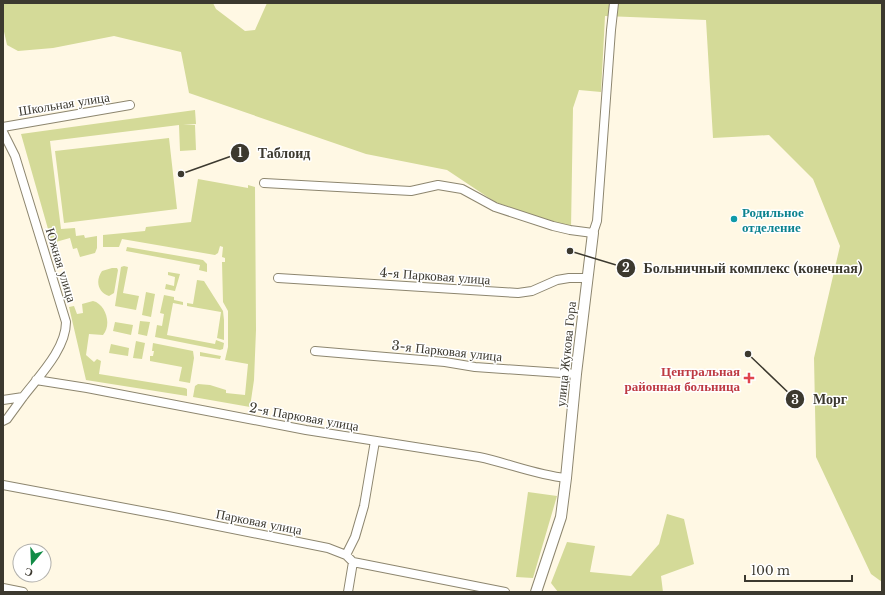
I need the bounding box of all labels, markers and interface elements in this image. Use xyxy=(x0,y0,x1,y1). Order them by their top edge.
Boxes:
street label: Школьная улица xyxy=(17,88,111,120)
callout: Таблоид xyxy=(230,140,319,166)
text: Таблоид xyxy=(258,144,310,162)
text: 1 xyxy=(237,145,243,160)
place label: Родильное отделение xyxy=(742,204,804,236)
marker: Родильное отделение xyxy=(729,214,739,224)
street label: Южная улица xyxy=(42,226,80,305)
callout: Больничный комплекс (конечная) xyxy=(616,255,871,281)
text: Больничный комплекс (конечная) xyxy=(643,259,863,277)
text: 2 xyxy=(622,260,630,275)
street label: 4-я Парковая улица xyxy=(379,264,491,288)
street label: улица Жукова Гора xyxy=(552,300,580,408)
street label: 3-я Парковая улица xyxy=(391,337,503,365)
place label: Центральная районная больница xyxy=(625,363,740,395)
marker: Центральная районная больница xyxy=(743,372,755,384)
callout: Морг xyxy=(785,386,855,412)
text: Морг xyxy=(813,390,847,408)
text: 3 xyxy=(791,392,799,407)
street label: 2-я Парковая улица xyxy=(248,399,360,435)
street label: Парковая улица xyxy=(214,505,304,539)
north arrow xyxy=(12,543,52,583)
scale bar xyxy=(745,557,852,583)
text: 100 m xyxy=(751,563,790,578)
text: С xyxy=(23,565,35,580)

